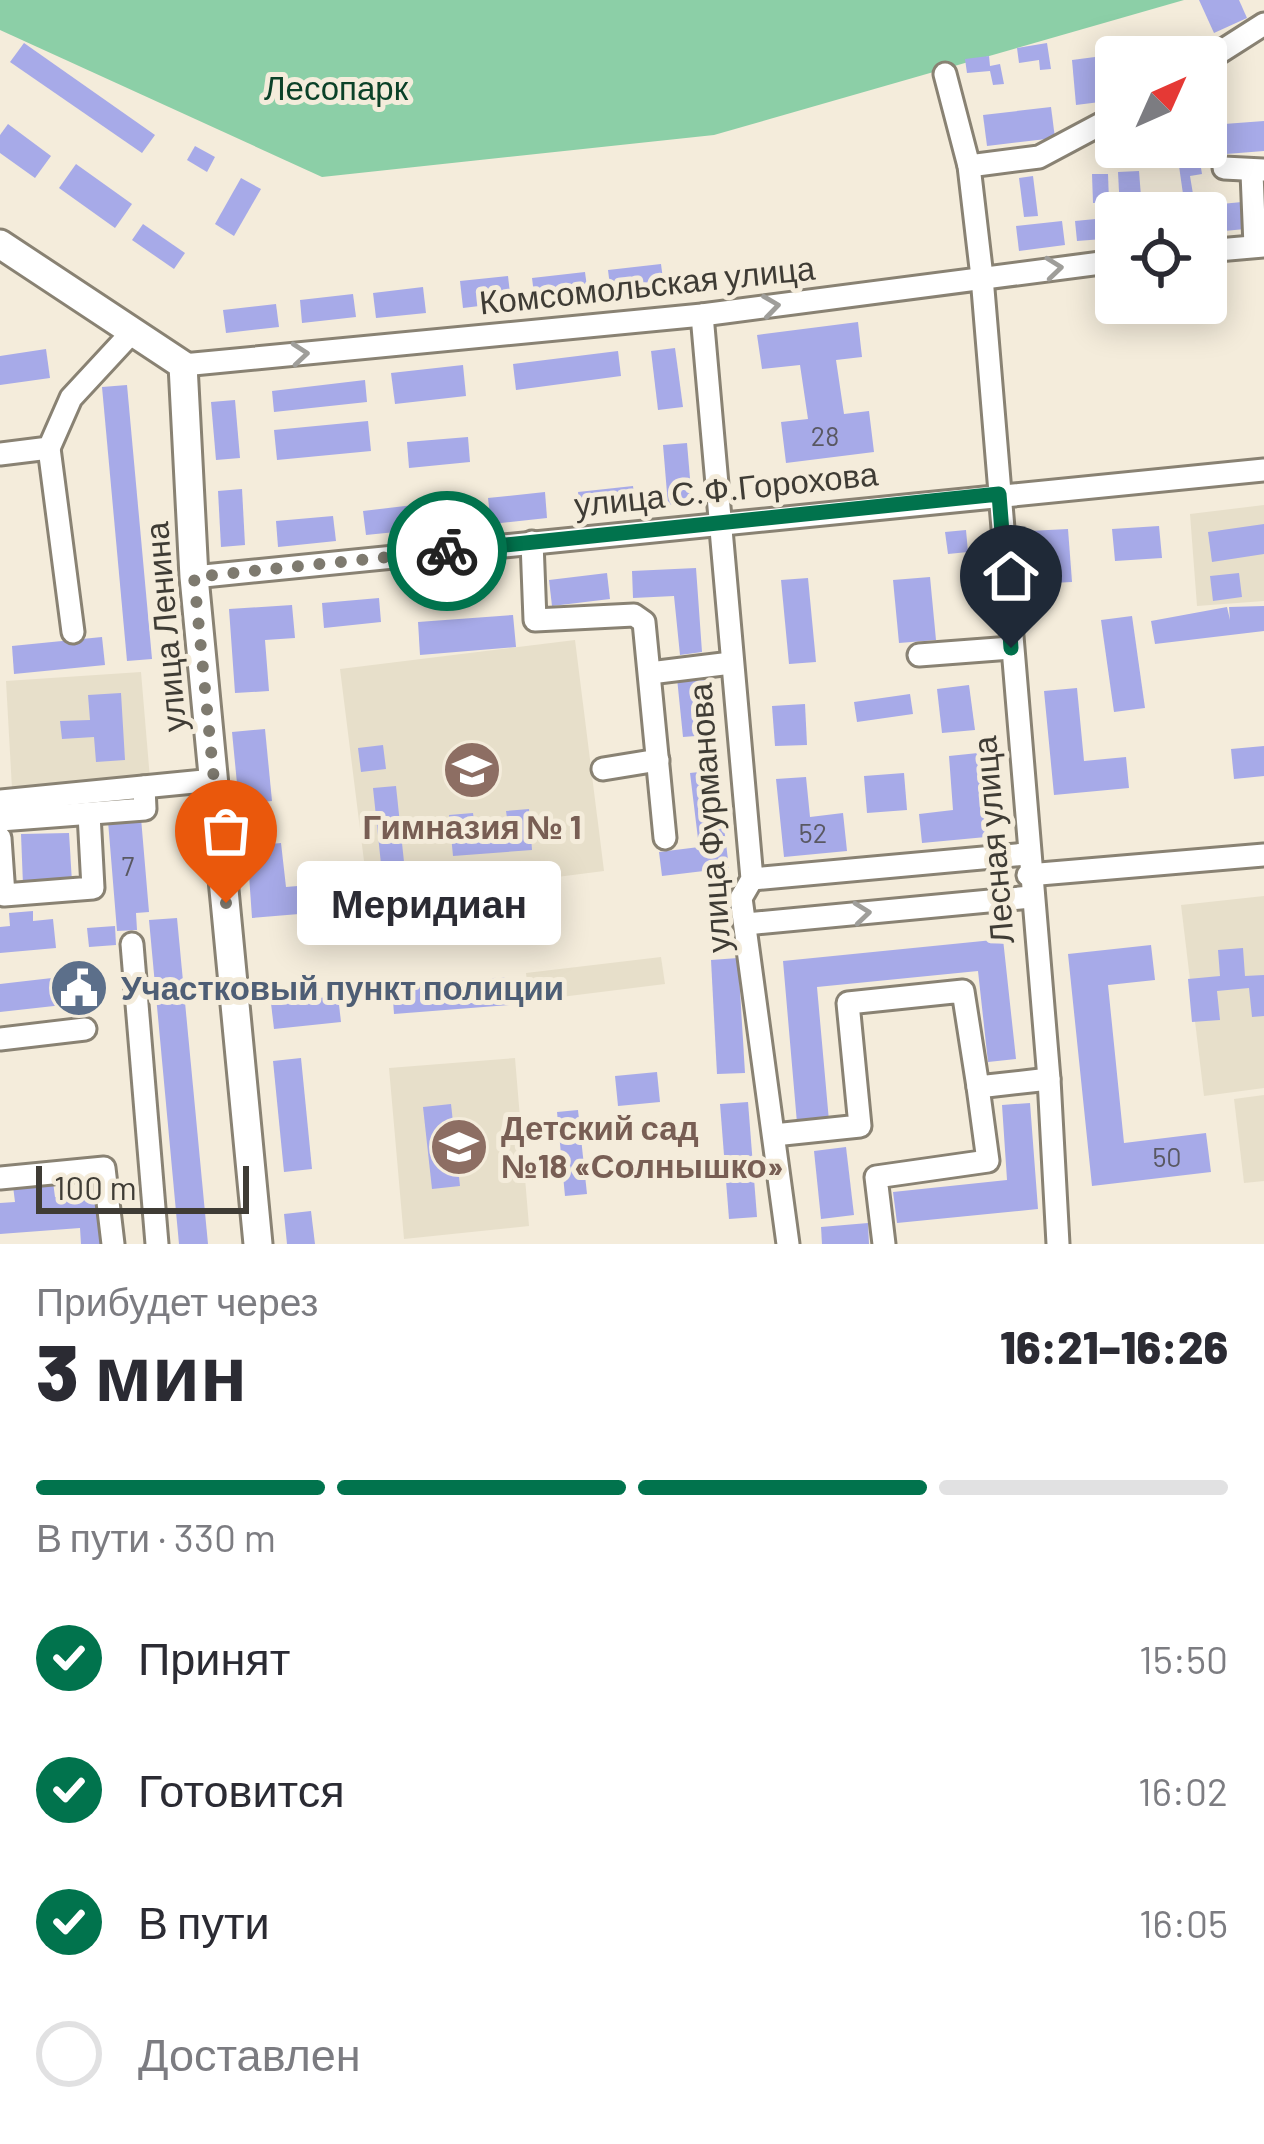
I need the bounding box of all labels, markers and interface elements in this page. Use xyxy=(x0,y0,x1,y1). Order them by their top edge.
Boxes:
north arrow xyxy=(1095,36,1227,168)
map controls xyxy=(1095,36,1227,324)
park label: Лесопарк xyxy=(264,67,409,107)
button: locate xyxy=(1095,192,1227,324)
street label: Комсомольская улица xyxy=(477,246,817,322)
one-way arrow xyxy=(1044,256,1064,282)
one-way arrow xyxy=(762,294,781,320)
one-way arrow xyxy=(291,342,310,367)
house number: 28 xyxy=(811,419,839,451)
street label: улица С.Ф.Горохова xyxy=(572,452,880,524)
courier xyxy=(387,491,507,611)
icon: bike xyxy=(414,518,480,584)
street label: улица Ленина xyxy=(135,520,193,734)
pin xyxy=(960,525,1062,648)
icon: home xyxy=(978,543,1044,609)
street label: улица Фурманова xyxy=(679,681,737,954)
street label: Лесная улица xyxy=(963,734,1021,946)
school or university icon: Гимназия № 1 xyxy=(441,739,503,801)
pin xyxy=(175,780,277,903)
icon: bag xyxy=(193,798,259,864)
place label: Гимназия № 1 xyxy=(363,806,581,846)
house number: 52 xyxy=(799,816,827,848)
house number: 7 xyxy=(122,849,135,881)
callout: Меридиан xyxy=(298,861,562,945)
text: Меридиан xyxy=(331,879,527,926)
one-way arrow xyxy=(853,901,872,926)
public building icon: Участковый пункт полиции xyxy=(48,957,110,1019)
place label: Участковый пункт полиции xyxy=(121,967,564,1007)
place label: Детский сад №18 «Солнышко» xyxy=(501,1107,784,1185)
school or university icon: Детский сад №18 «Солнышко» xyxy=(428,1116,490,1178)
house number: 50 xyxy=(1152,1140,1182,1172)
scale bar xyxy=(36,1160,249,1213)
text: 100 m xyxy=(54,1167,137,1207)
text: Прибудет через xyxy=(36,1277,318,1324)
text: 16:21–16:26 xyxy=(1000,1319,1228,1373)
text: 3 мин xyxy=(36,1323,247,1417)
text: В пути · 330 m xyxy=(36,1513,276,1560)
icon: check xyxy=(36,1625,102,1691)
text: Принят xyxy=(138,1630,290,1684)
text: 15:50 xyxy=(1139,1635,1228,1682)
icon: check xyxy=(36,1757,102,1823)
text: Готовится xyxy=(138,1762,345,1816)
text: 16:02 xyxy=(1138,1767,1228,1814)
icon: check xyxy=(36,1889,102,1955)
text: В пути xyxy=(138,1894,270,1948)
text: 16:05 xyxy=(1139,1899,1228,1946)
text: Доставлен xyxy=(138,2026,361,2080)

